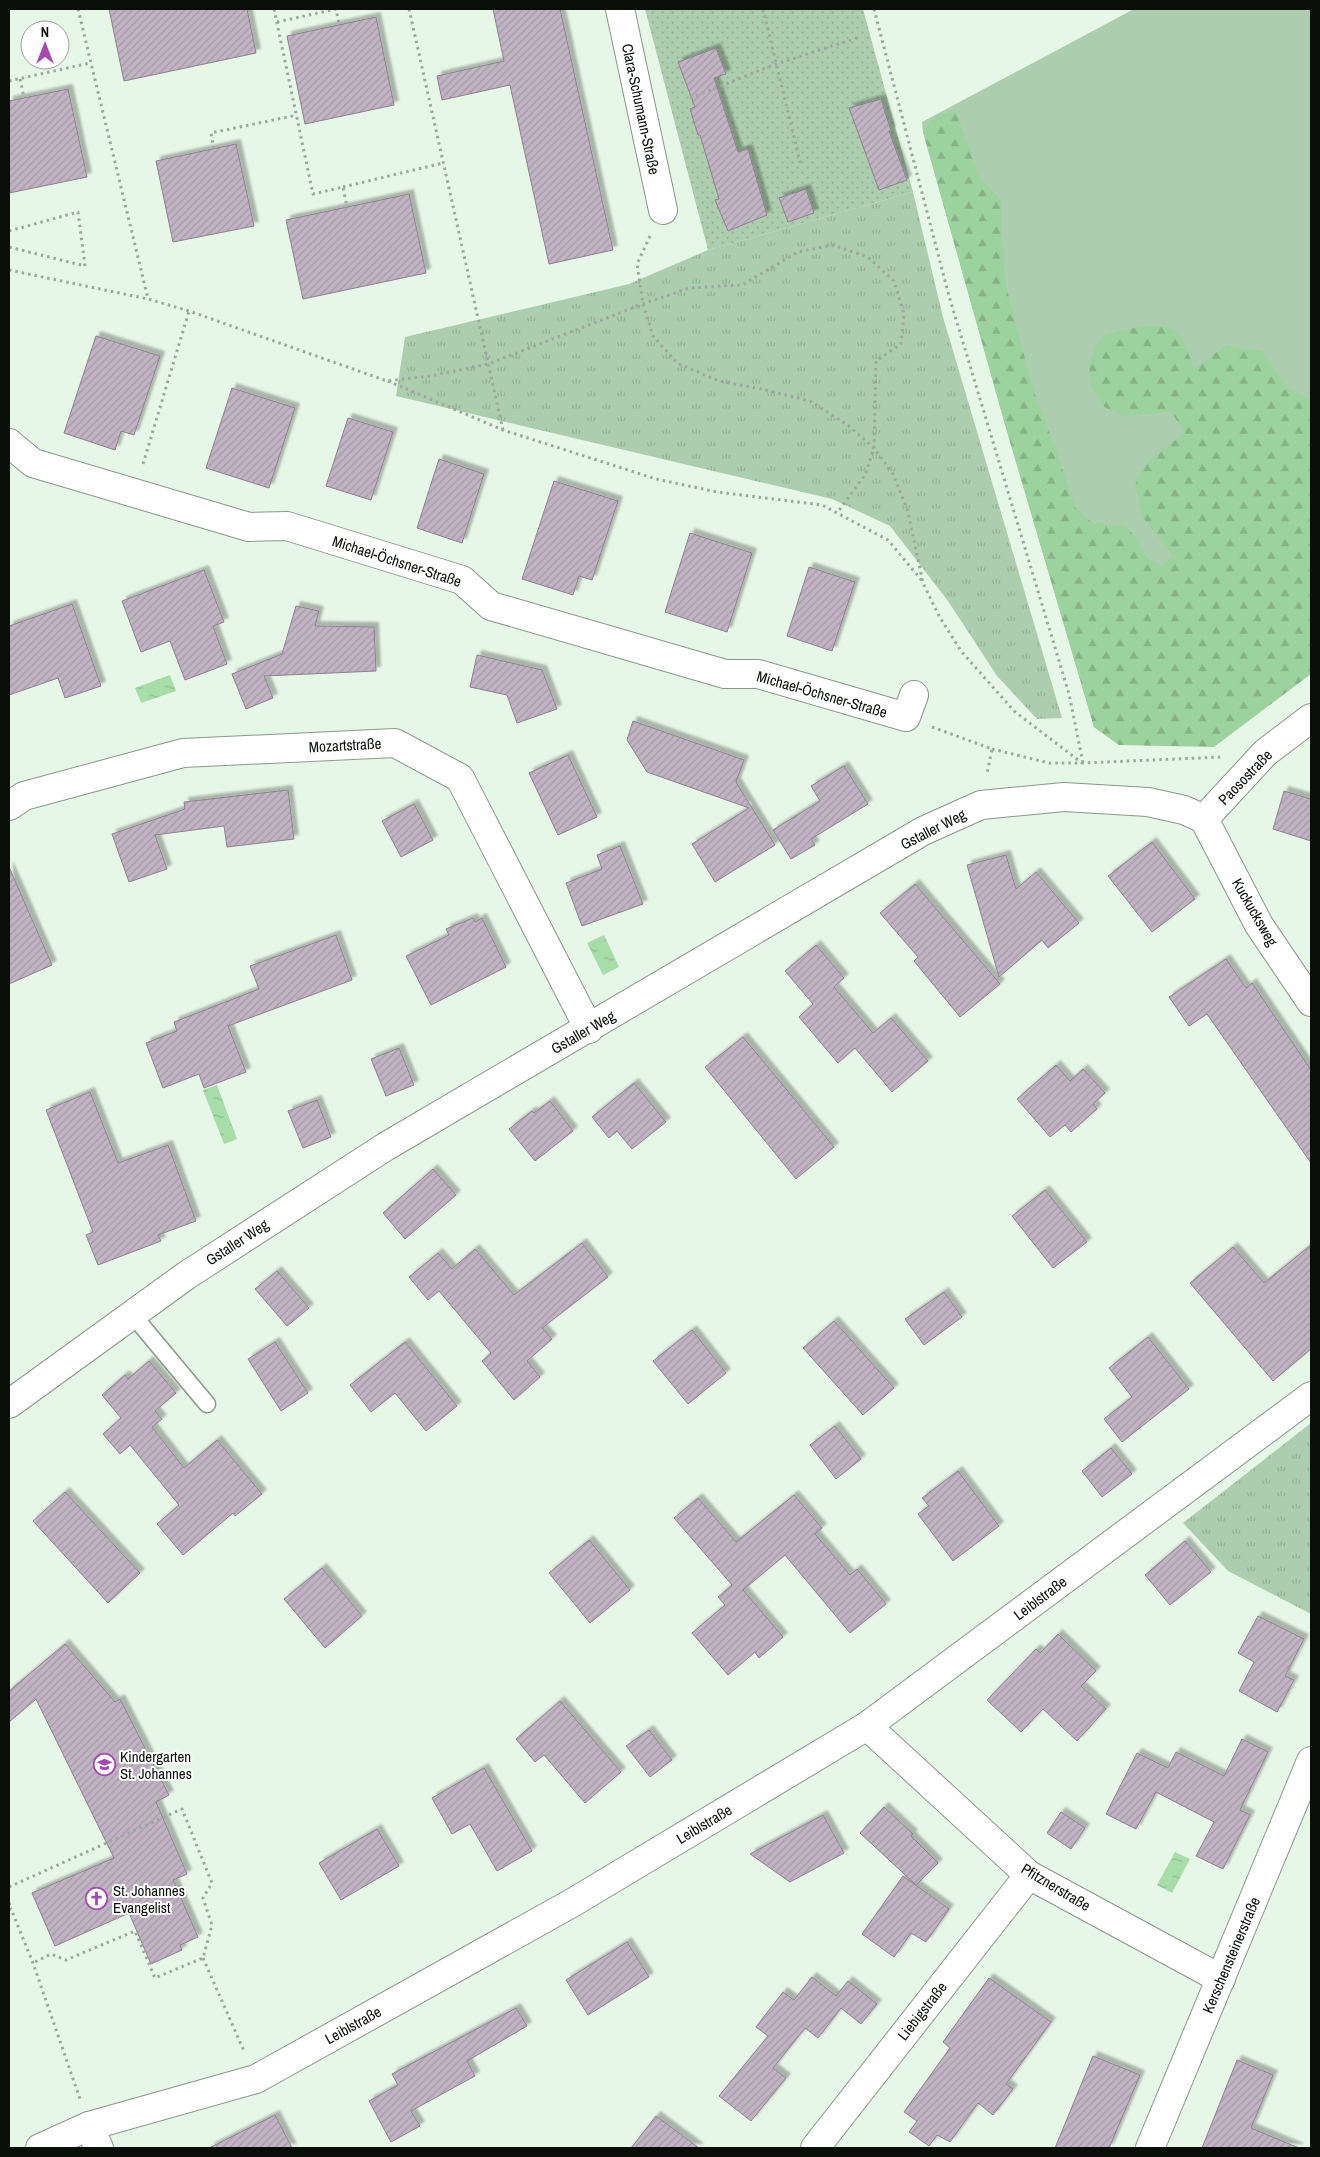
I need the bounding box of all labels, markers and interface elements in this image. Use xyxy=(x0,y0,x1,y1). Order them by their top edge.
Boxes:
north arrow xyxy=(20,20,70,70)
text: N xyxy=(41,23,49,41)
street label: Clara-Schumann-Straße xyxy=(617,42,665,177)
street label: Michael-Öchsner-Straße xyxy=(330,530,464,592)
street label: Michael-Öchsner-Straße xyxy=(754,665,890,723)
street label: Mozartstraße xyxy=(308,733,382,757)
street label: Paosostraße xyxy=(1213,745,1277,809)
street label: Gstaller Weg xyxy=(897,803,969,854)
street label: Kuckucksweg xyxy=(1227,874,1283,950)
street label: Gstaller Weg xyxy=(547,1005,619,1059)
street label: Gstaller Weg xyxy=(202,1214,273,1270)
street label: Leiblstraße xyxy=(1009,1571,1071,1625)
place label: Kindergarten St. Johannes xyxy=(120,1746,192,1784)
school or university icon: Kindergarten St. Johannes xyxy=(92,1753,116,1777)
street label: Leiblstraße xyxy=(672,1799,736,1849)
street label: Pfitznerstraße xyxy=(1017,1858,1095,1916)
place label: St. Johannes Evangelist xyxy=(113,1880,185,1918)
church icon: St. Johannes Evangelist xyxy=(85,1887,109,1911)
street label: Kerschensteinerstraße xyxy=(1197,1893,1265,2016)
street label: Liebigstraße xyxy=(892,1977,952,2045)
street label: Leiblstraße xyxy=(321,2001,385,2049)

